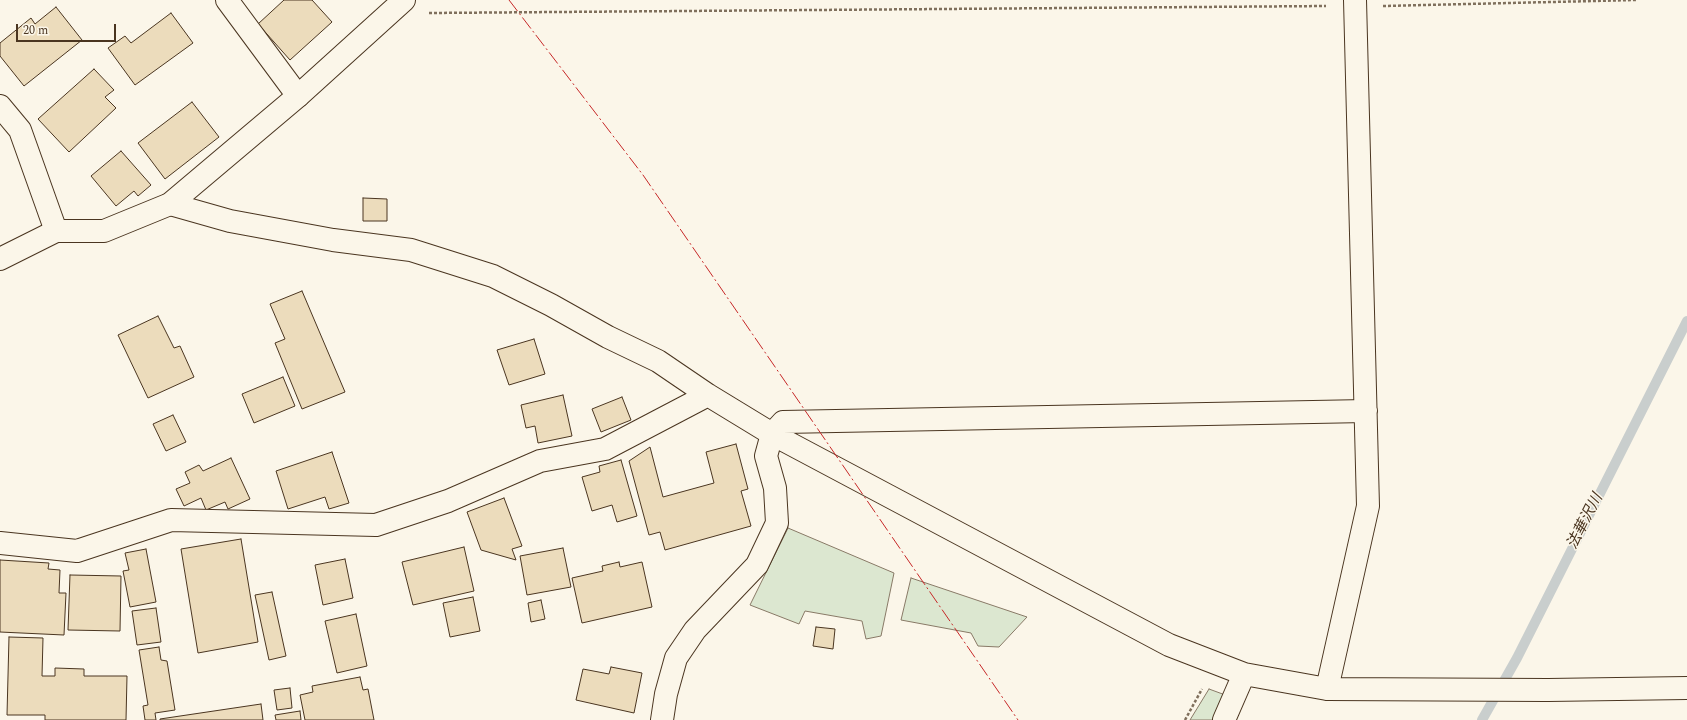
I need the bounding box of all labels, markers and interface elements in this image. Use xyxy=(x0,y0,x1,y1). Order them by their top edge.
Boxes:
scale bar xyxy=(18,16,118,42)
text: 20 m xyxy=(23,21,48,40)
water label: 法華沢川 xyxy=(1564,491,1608,553)

